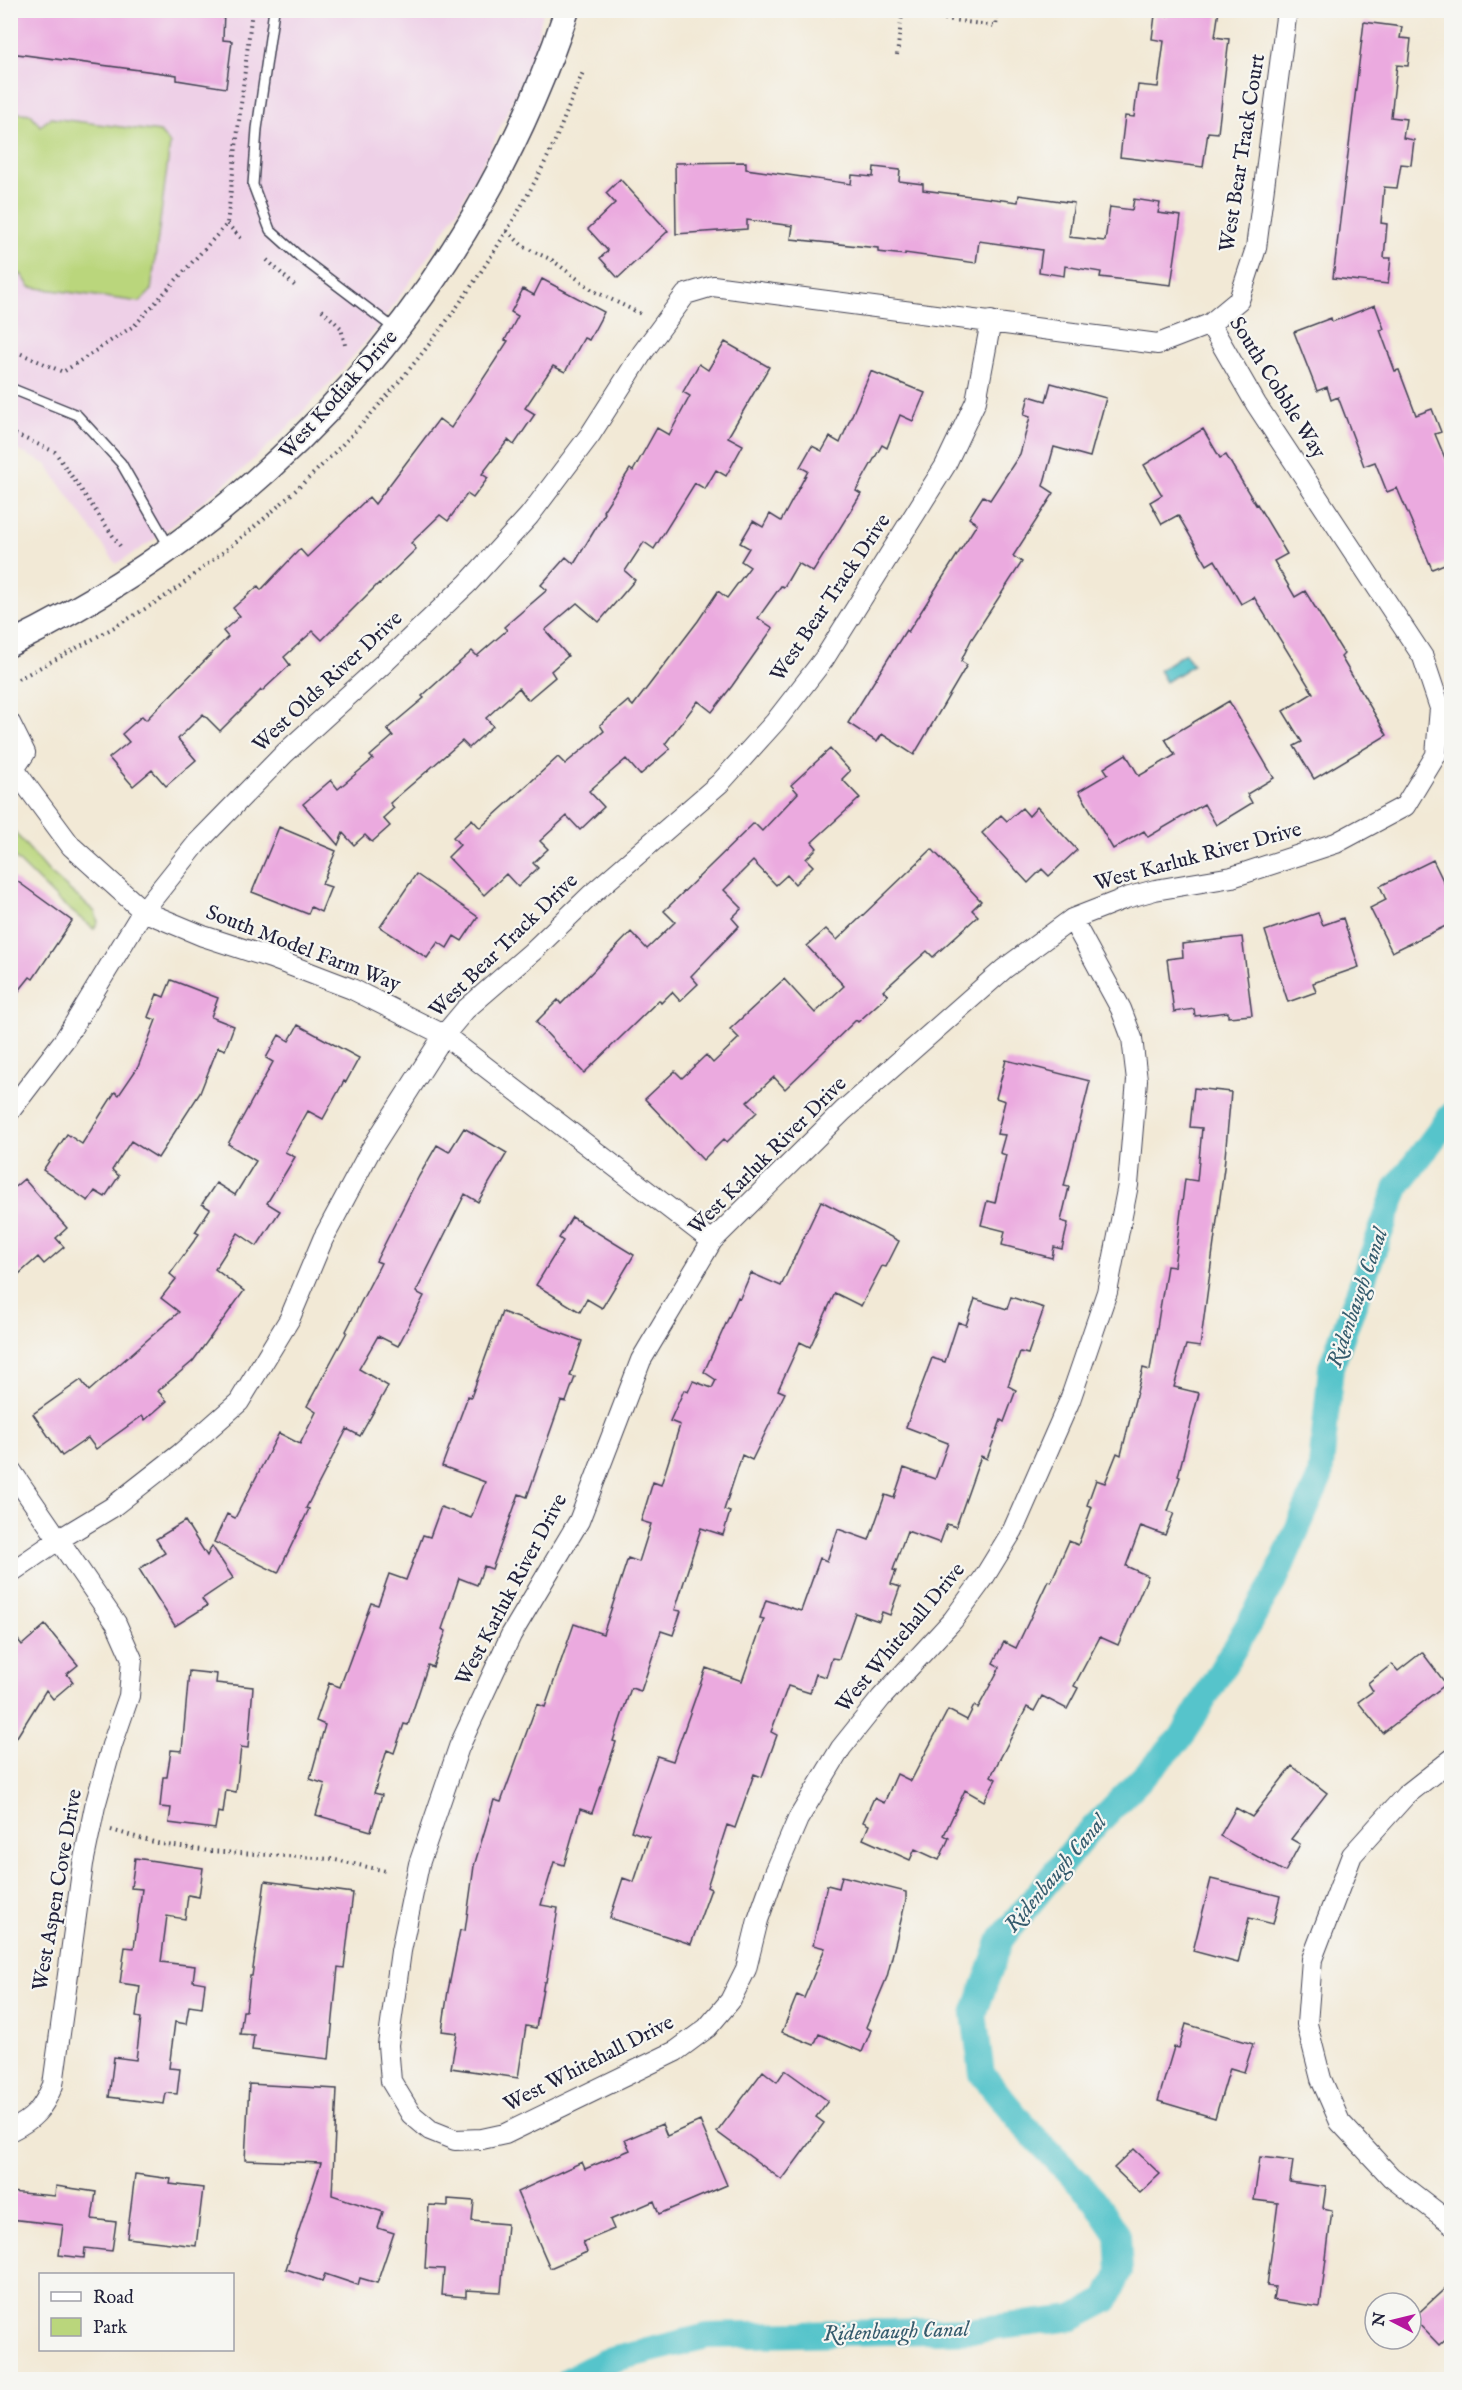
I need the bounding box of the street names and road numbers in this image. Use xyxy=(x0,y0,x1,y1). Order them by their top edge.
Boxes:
street label: West Bear Track Court xyxy=(1214,52,1272,254)
street label: South Cobble Way xyxy=(1223,312,1332,465)
street label: West Kodiak Drive xyxy=(274,324,404,465)
street label: West Bear Track Drive xyxy=(765,509,897,687)
street label: West Olds River Drive xyxy=(247,605,409,759)
street label: West Karluk River Drive xyxy=(1091,816,1305,898)
street label: West Bear Track Drive xyxy=(424,868,584,1024)
street label: South Model Farm Way xyxy=(202,899,405,999)
street label: West Karluk River Drive xyxy=(683,1071,853,1241)
street label: West Karluk River Drive xyxy=(450,1489,574,1691)
street label: West Whitehall Drive xyxy=(830,1557,972,1719)
street label: West Aspen Cove Drive xyxy=(27,1787,89,1993)
street label: West Whitehall Drive xyxy=(499,2009,679,2119)

